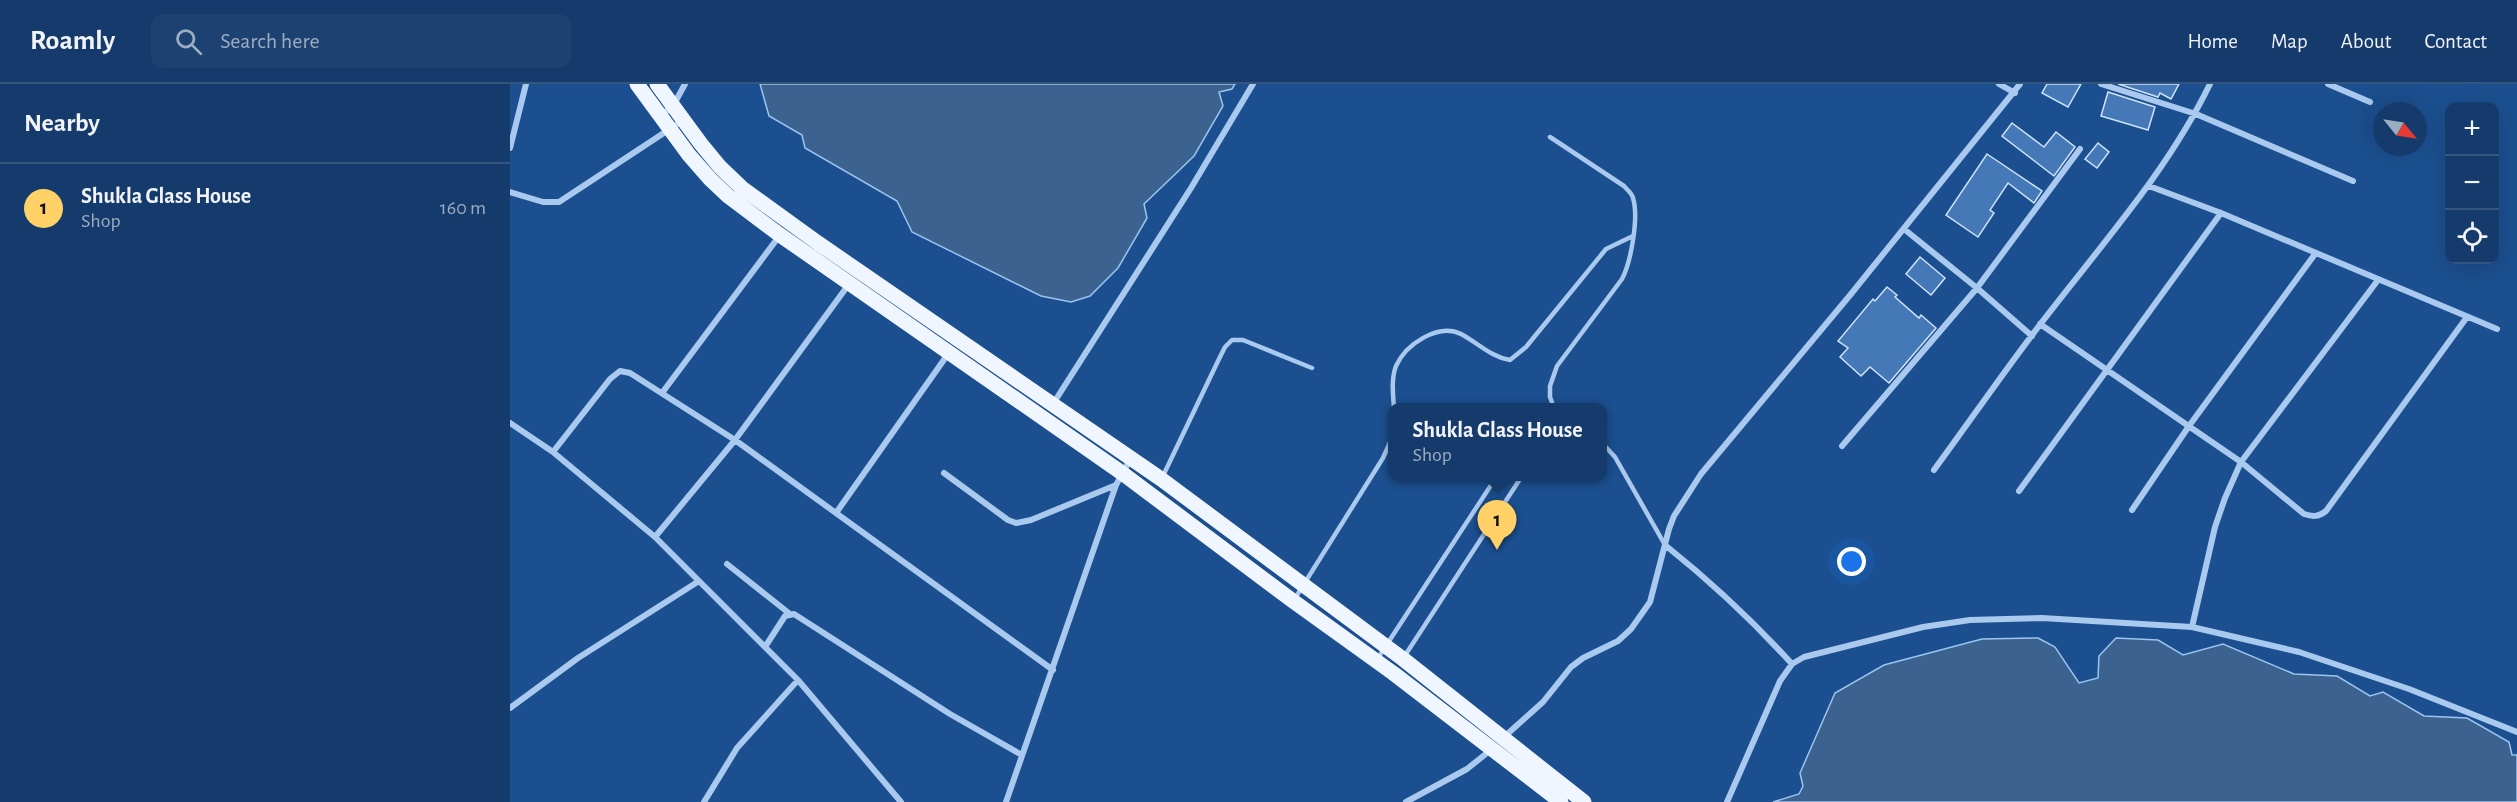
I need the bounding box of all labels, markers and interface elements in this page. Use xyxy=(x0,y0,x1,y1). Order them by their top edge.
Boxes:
search box xyxy=(151,14,571,68)
icon: search xyxy=(172,25,205,58)
text: Roamly xyxy=(30,27,115,55)
text: Search here xyxy=(220,30,320,52)
text: Home xyxy=(2187,31,2238,52)
text: Map xyxy=(2271,31,2308,52)
text: About xyxy=(2341,31,2391,52)
text: Contact xyxy=(2424,31,2487,52)
north arrow xyxy=(2373,102,2427,156)
map controls xyxy=(2445,102,2499,264)
button: + xyxy=(2445,102,2499,156)
text: Nearby xyxy=(24,110,100,136)
button: − xyxy=(2445,156,2499,210)
text: Shukla Glass House xyxy=(81,185,251,207)
text: 1 xyxy=(40,198,47,218)
text: 160 m xyxy=(440,198,486,218)
button: locate xyxy=(2445,210,2499,264)
text: Shop xyxy=(81,211,121,231)
popup xyxy=(1388,403,1607,481)
text: Shukla Glass House xyxy=(1412,419,1583,441)
text: Shop xyxy=(1412,445,1452,465)
pin: 1 xyxy=(1478,500,1516,550)
your location xyxy=(1837,547,1866,576)

